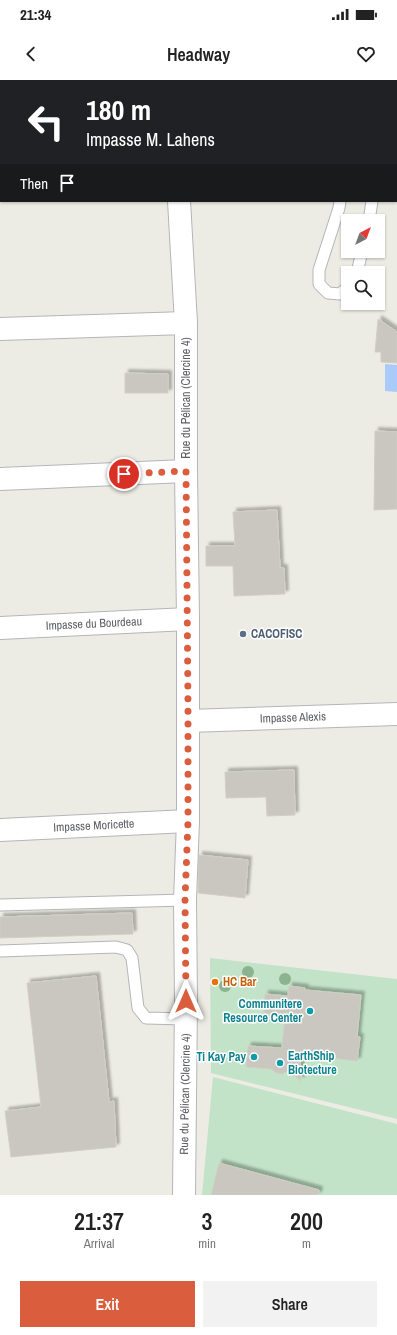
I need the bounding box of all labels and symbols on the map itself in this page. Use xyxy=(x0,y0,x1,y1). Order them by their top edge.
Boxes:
north arrow xyxy=(341,214,385,258)
street label: Rue du Pélican (Clercine 4) xyxy=(178,337,194,459)
pin xyxy=(107,457,141,491)
street label: Impasse du Bourdeau xyxy=(45,613,142,634)
place label: CACOFISC xyxy=(251,626,302,642)
marker: CACOFISC xyxy=(238,629,248,639)
street label: Impasse Alexis xyxy=(260,708,326,727)
street label: Impasse Moricette xyxy=(53,816,135,835)
place label: HC Bar xyxy=(223,974,257,990)
marker: HC Bar xyxy=(210,977,220,987)
position arrow xyxy=(165,980,207,1022)
place label: Communitere Resource Center xyxy=(223,996,303,1026)
marker: Communitere Resource Center xyxy=(305,1006,315,1016)
street label: Rue du Pélican (Clercine 4) xyxy=(176,1033,194,1155)
place label: EarthShip Biotecture xyxy=(288,1048,337,1078)
place label: Ti Kay Pay xyxy=(196,1049,247,1065)
marker: Ti Kay Pay xyxy=(249,1052,259,1062)
marker: EarthShip Biotecture xyxy=(275,1058,285,1068)

